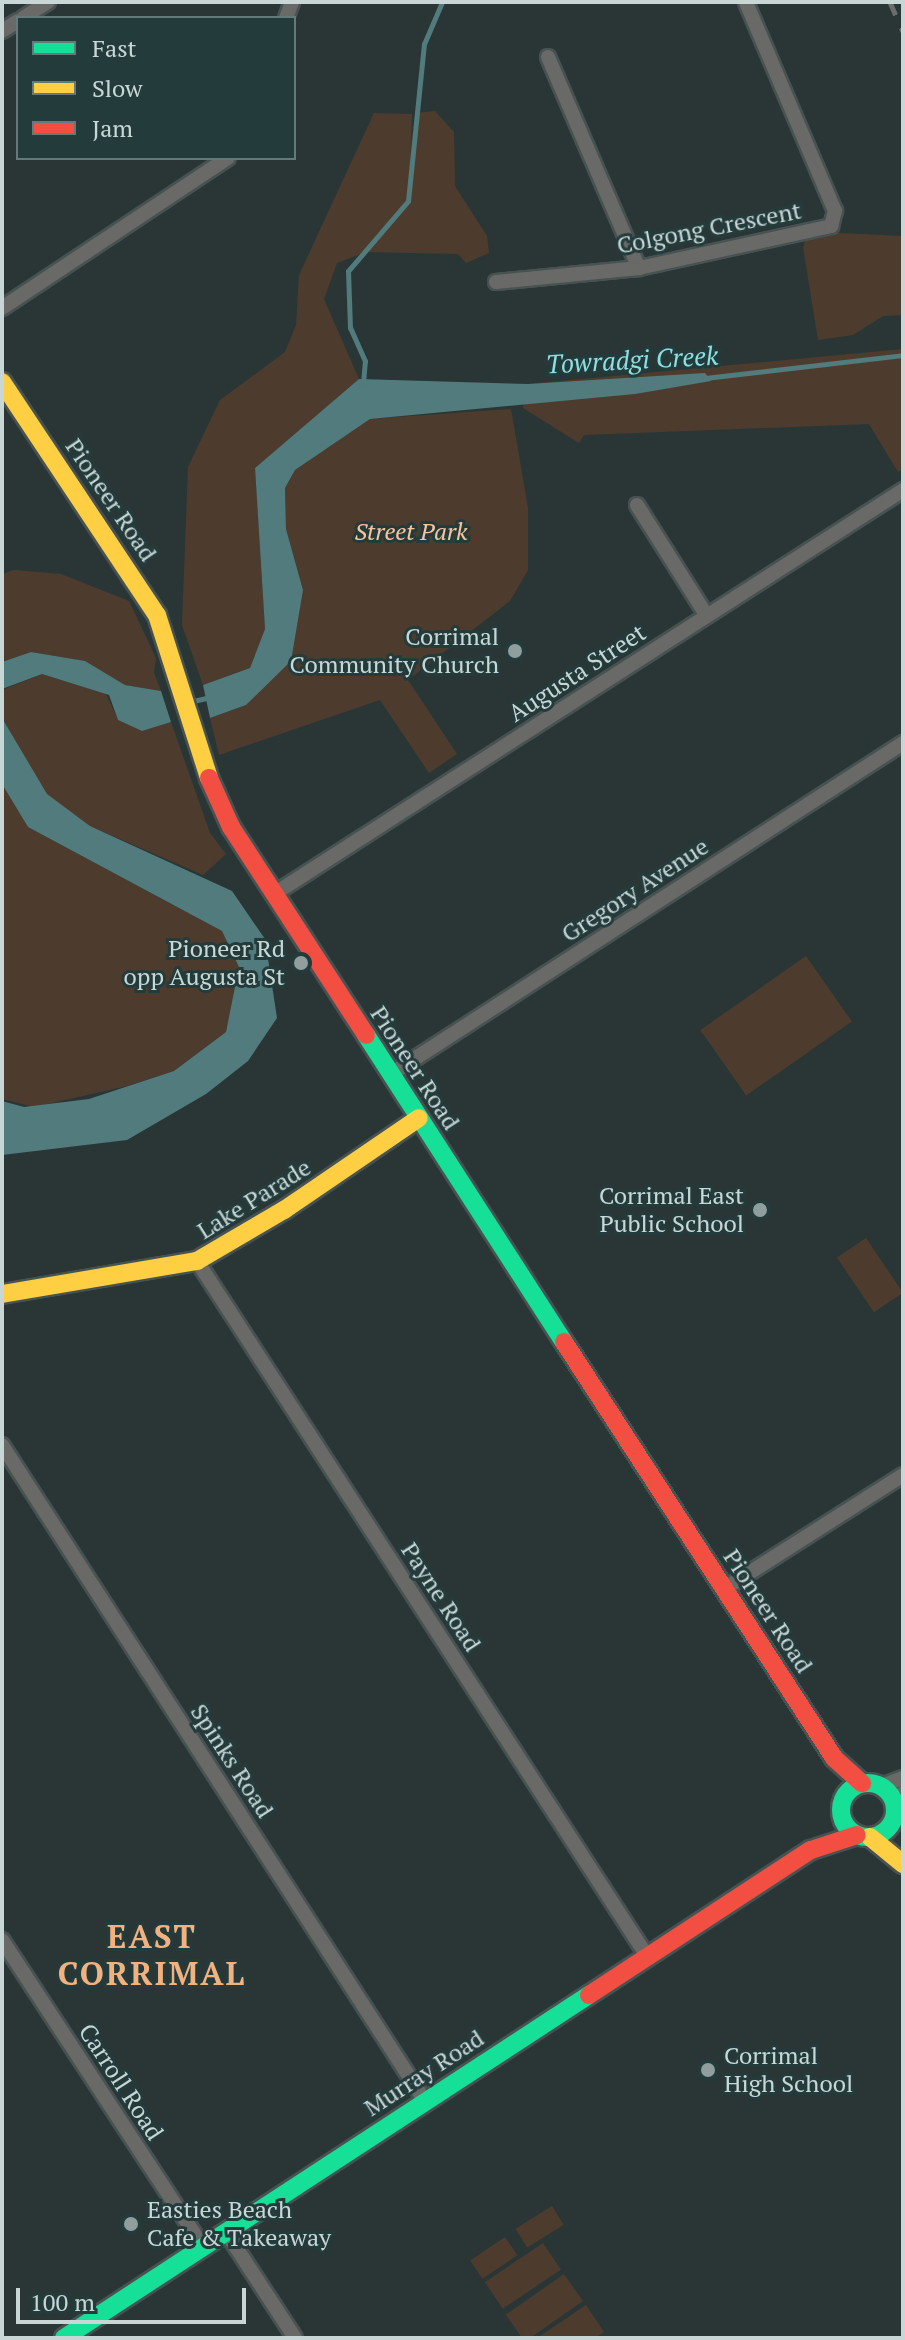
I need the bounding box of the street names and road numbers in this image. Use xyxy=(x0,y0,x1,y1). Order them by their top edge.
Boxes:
street label: Colgong Crescent xyxy=(614,196,804,260)
street label: Pioneer Road xyxy=(59,433,163,567)
street label: Augusta Street xyxy=(503,618,651,728)
street label: Gregory Avenue xyxy=(556,832,714,948)
street label: Pioneer Road xyxy=(364,1001,466,1135)
street label: Lake Parade xyxy=(192,1153,316,1245)
street label: Payne Road xyxy=(395,1537,487,1657)
street label: Pioneer Road xyxy=(717,1544,819,1678)
street label: Spinks Road xyxy=(184,1699,280,1823)
street label: Carroll Road xyxy=(73,2018,169,2146)
street label: Murray Road xyxy=(359,2024,489,2122)

